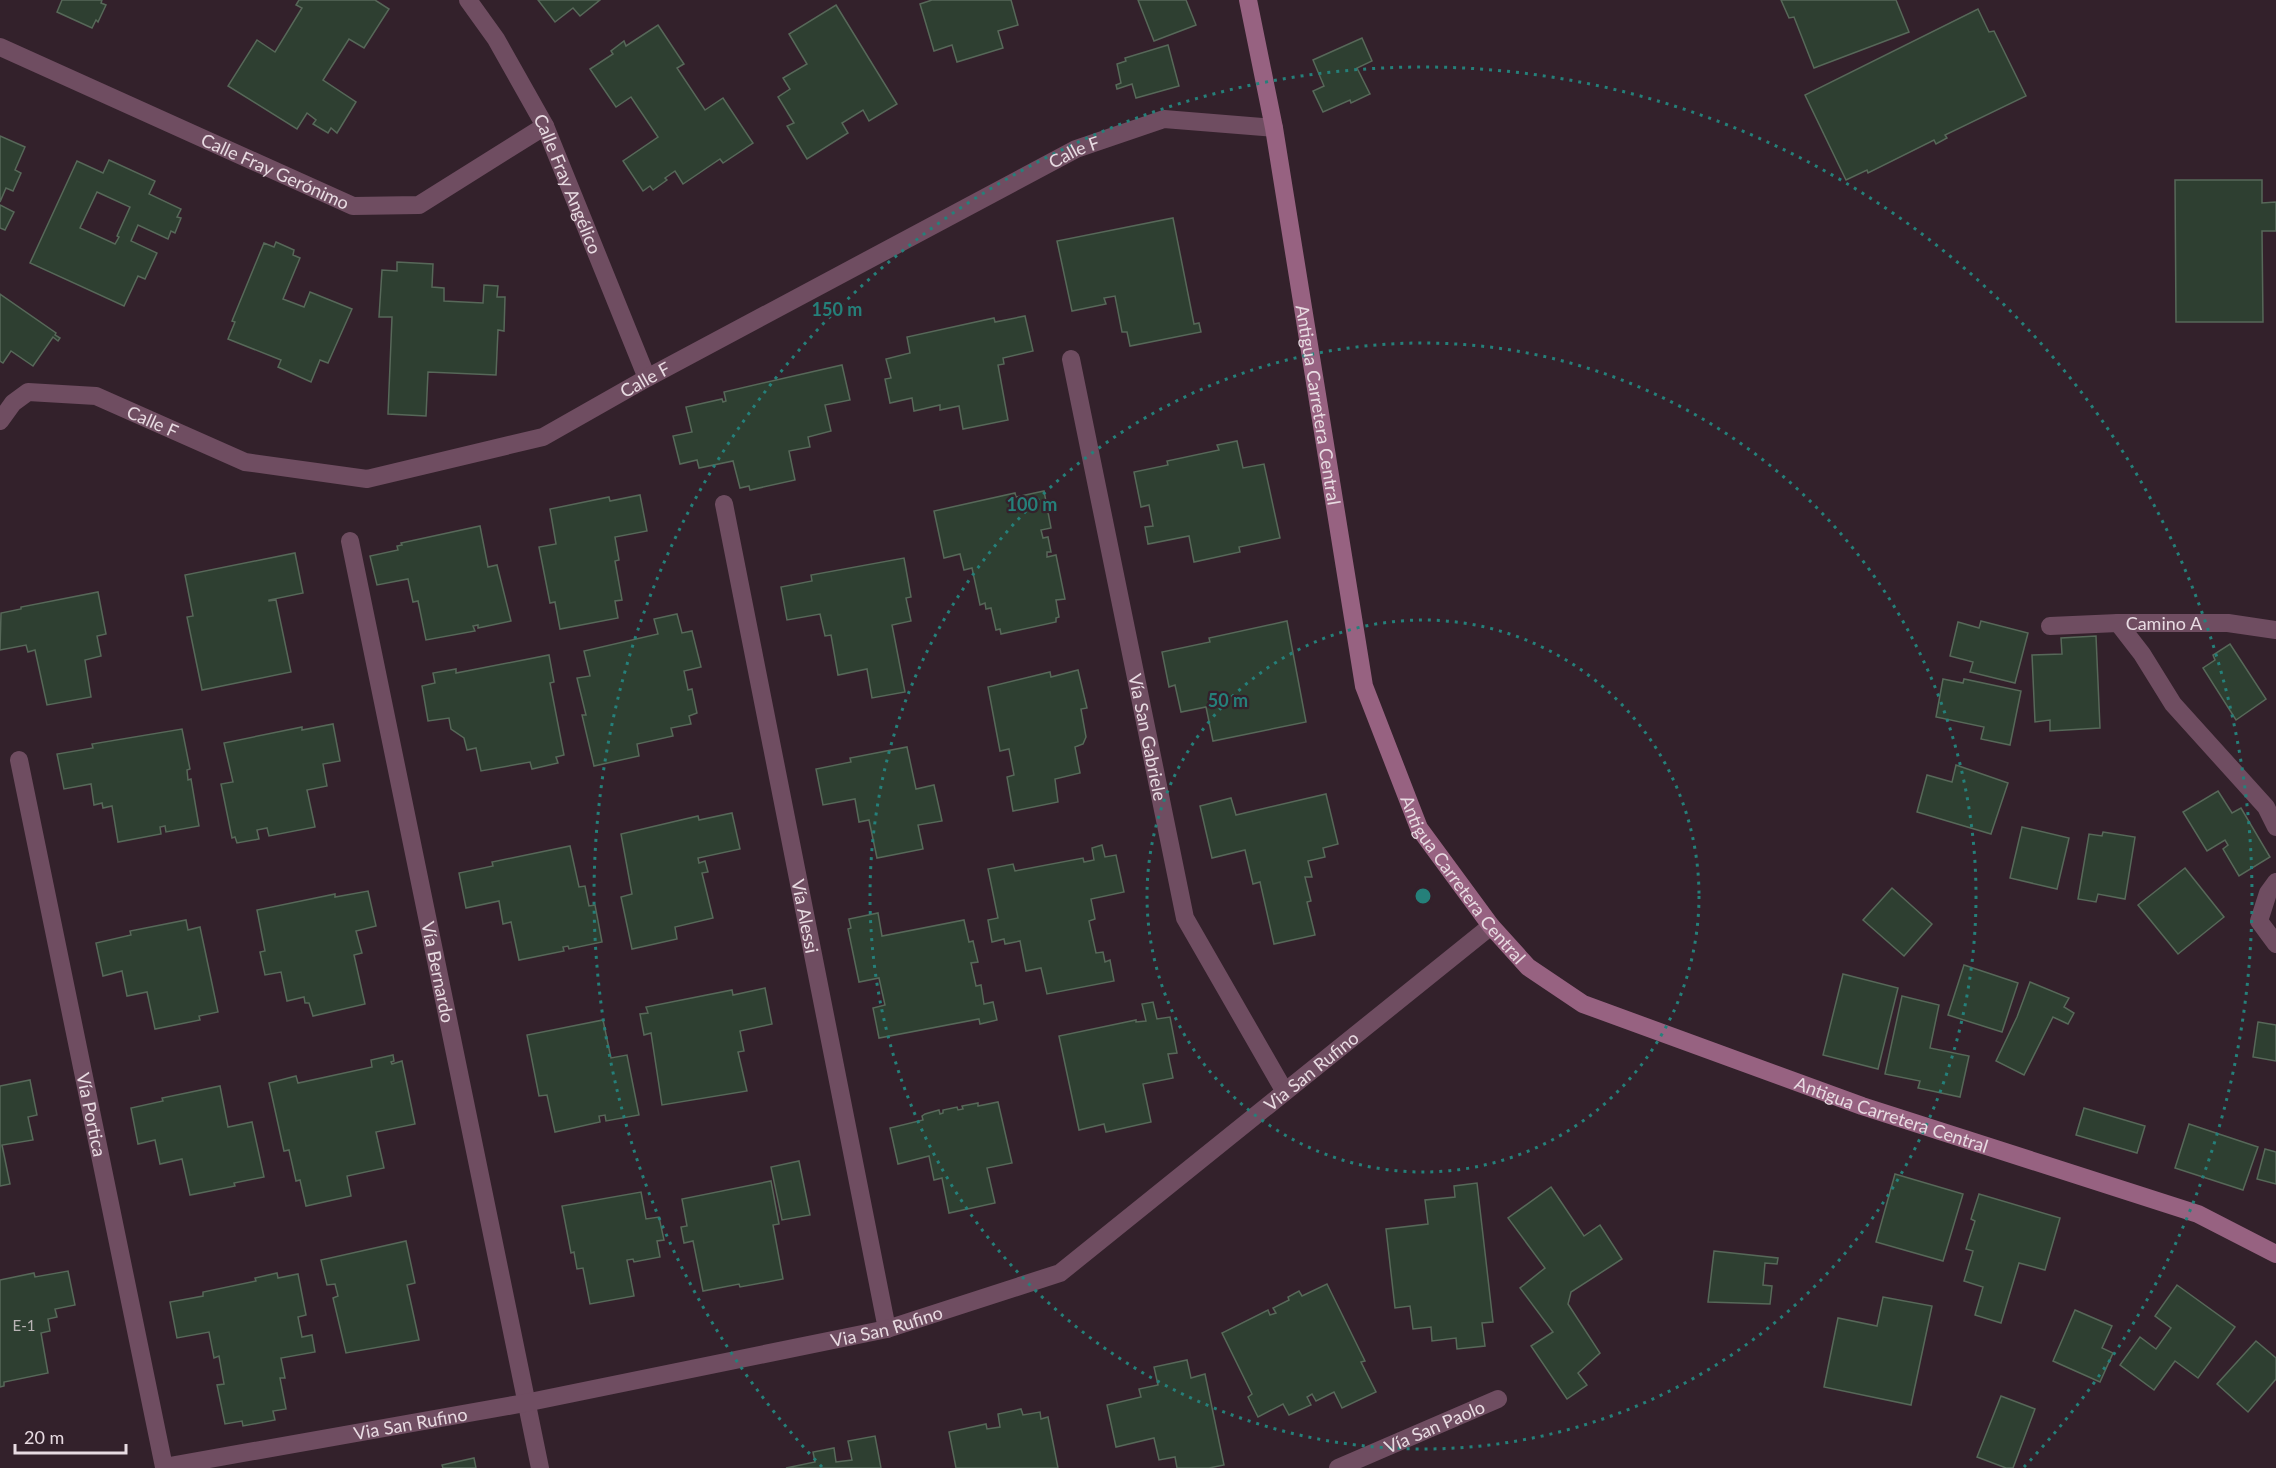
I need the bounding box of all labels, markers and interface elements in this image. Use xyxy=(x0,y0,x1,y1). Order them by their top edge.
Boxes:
street label: Calle Fray Angélico xyxy=(529,110,607,257)
street label: Calle Fray Gerónimo xyxy=(198,128,353,214)
street label: Calle F xyxy=(1045,131,1102,173)
text: 150 m xyxy=(812,298,862,320)
street label: Antigua Carretera Central xyxy=(1292,303,1346,507)
street label: Calle F xyxy=(616,357,674,402)
street label: Calle F xyxy=(124,400,182,442)
text: 100 m xyxy=(1007,493,1057,515)
street label: Camino A xyxy=(2126,612,2203,634)
street label: Vía San Gabriele xyxy=(1124,672,1172,803)
text: 50 m xyxy=(1208,689,1248,711)
street label: Antigua Carretera Central xyxy=(1396,792,1530,968)
street label: Vía Alessi xyxy=(787,877,823,955)
centre of rings xyxy=(1413,886,1433,906)
street label: Vía Bernardo xyxy=(417,919,459,1025)
street label: Via San Rufino xyxy=(1259,1026,1363,1115)
street label: Vía Portica xyxy=(72,1071,111,1159)
street label: Antigua Carretera Central xyxy=(1792,1071,1991,1157)
street label: Via San Rufino xyxy=(829,1301,945,1351)
house number: E-1 xyxy=(13,1316,35,1334)
street label: Vía San Paolo xyxy=(1381,1395,1488,1458)
street label: Via San Rufino xyxy=(352,1402,469,1444)
scale bar xyxy=(15,1417,126,1455)
text: 20 m xyxy=(24,1426,64,1448)

